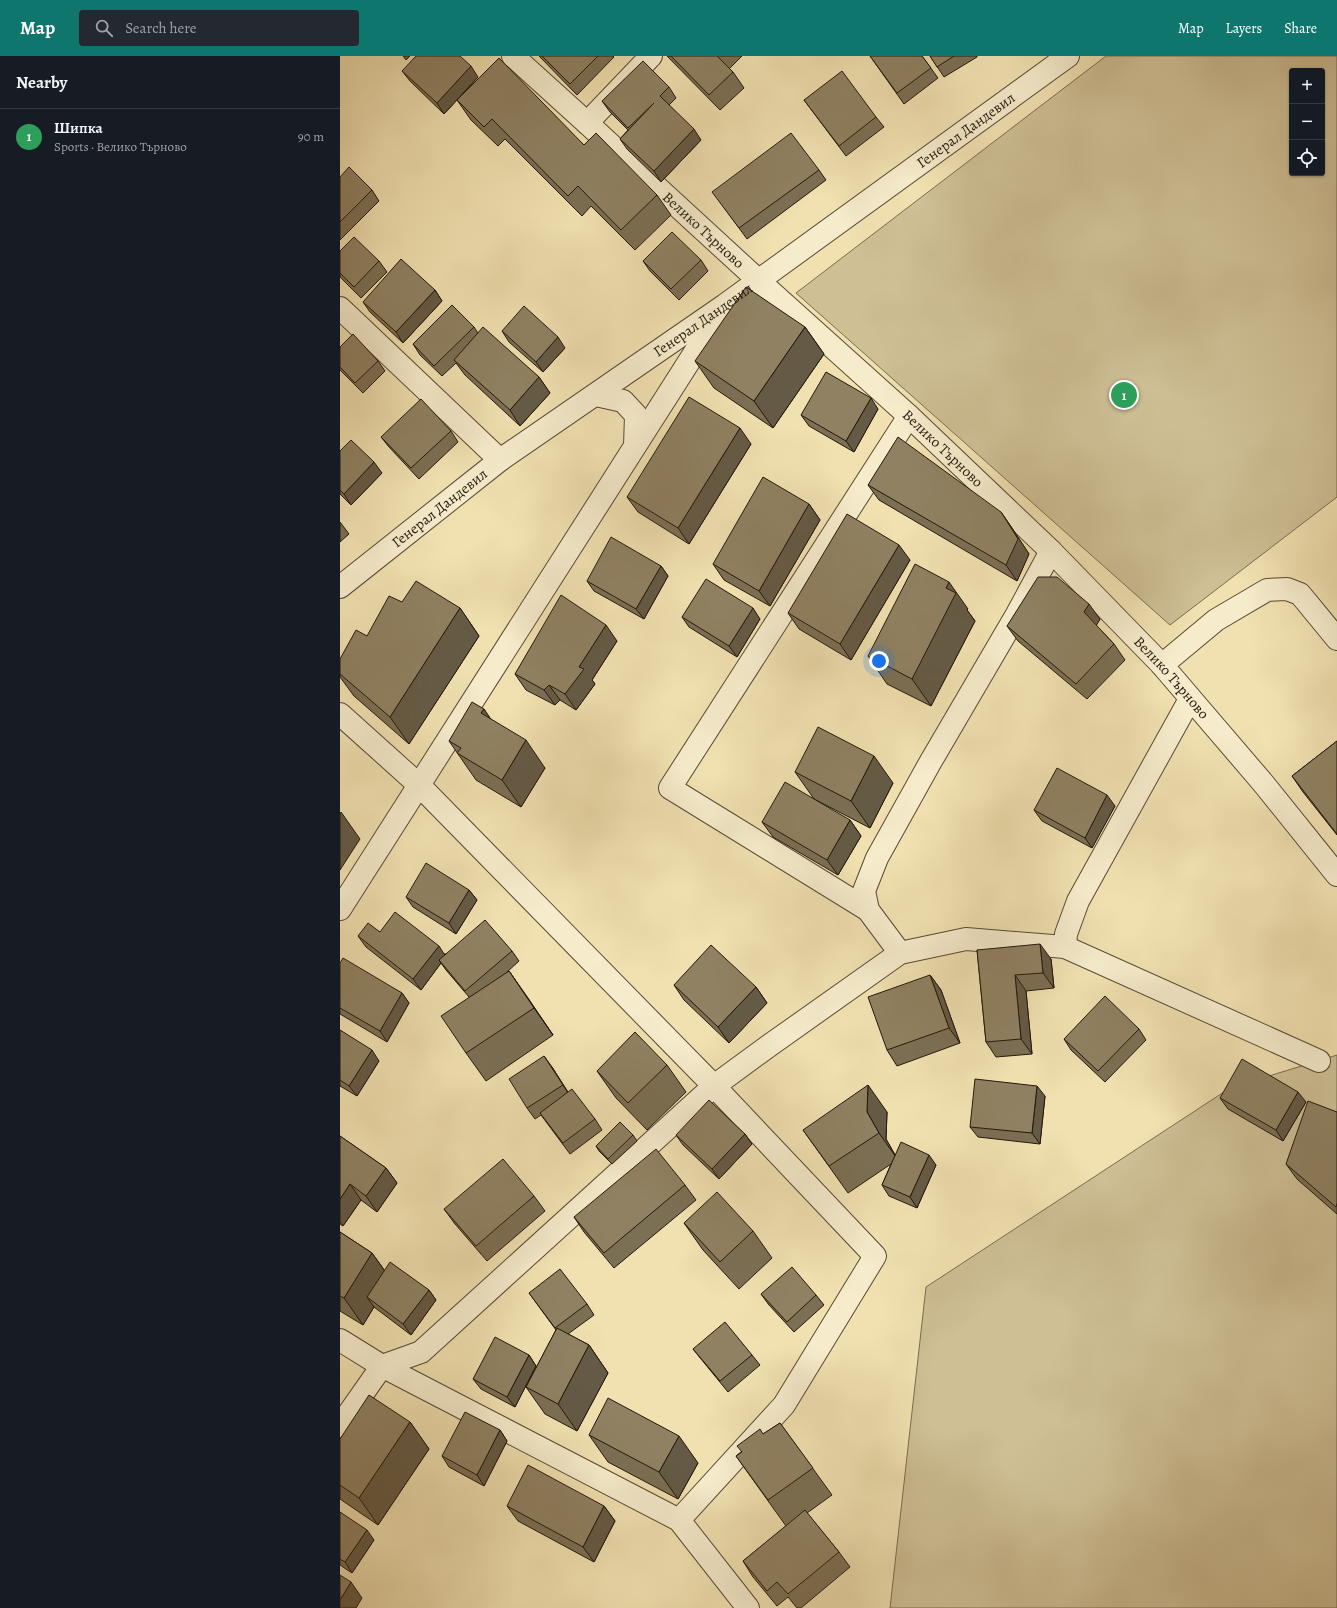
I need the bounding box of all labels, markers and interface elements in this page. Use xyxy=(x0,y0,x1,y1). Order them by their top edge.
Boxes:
search box xyxy=(79,10,359,46)
text: Map xyxy=(20,15,55,41)
icon: search xyxy=(93,17,115,39)
text: Search here xyxy=(125,18,197,38)
text: Map xyxy=(1178,19,1204,38)
text: Layers xyxy=(1226,19,1262,38)
text: Share xyxy=(1284,19,1317,38)
map controls xyxy=(1289,68,1325,176)
button: + xyxy=(1289,68,1325,104)
text: Nearby xyxy=(16,71,67,94)
street label: Генерал Дандевил xyxy=(913,88,1019,173)
button: − xyxy=(1289,104,1325,140)
text: Шипка xyxy=(54,118,103,138)
text: 1 xyxy=(27,128,31,145)
text: 90 m xyxy=(298,128,324,145)
text: Sports · Велико Търново xyxy=(54,138,187,155)
button: locate xyxy=(1289,140,1325,176)
street label: Велико Търново xyxy=(658,187,749,273)
street label: Генерал Дандевил xyxy=(649,278,757,361)
pin: 1 xyxy=(1111,380,1137,410)
street label: Велико Търново xyxy=(898,405,988,492)
street label: Генерал Дандевил xyxy=(387,464,491,552)
street label: Велико Търново xyxy=(1129,632,1214,723)
your location xyxy=(869,651,889,671)

